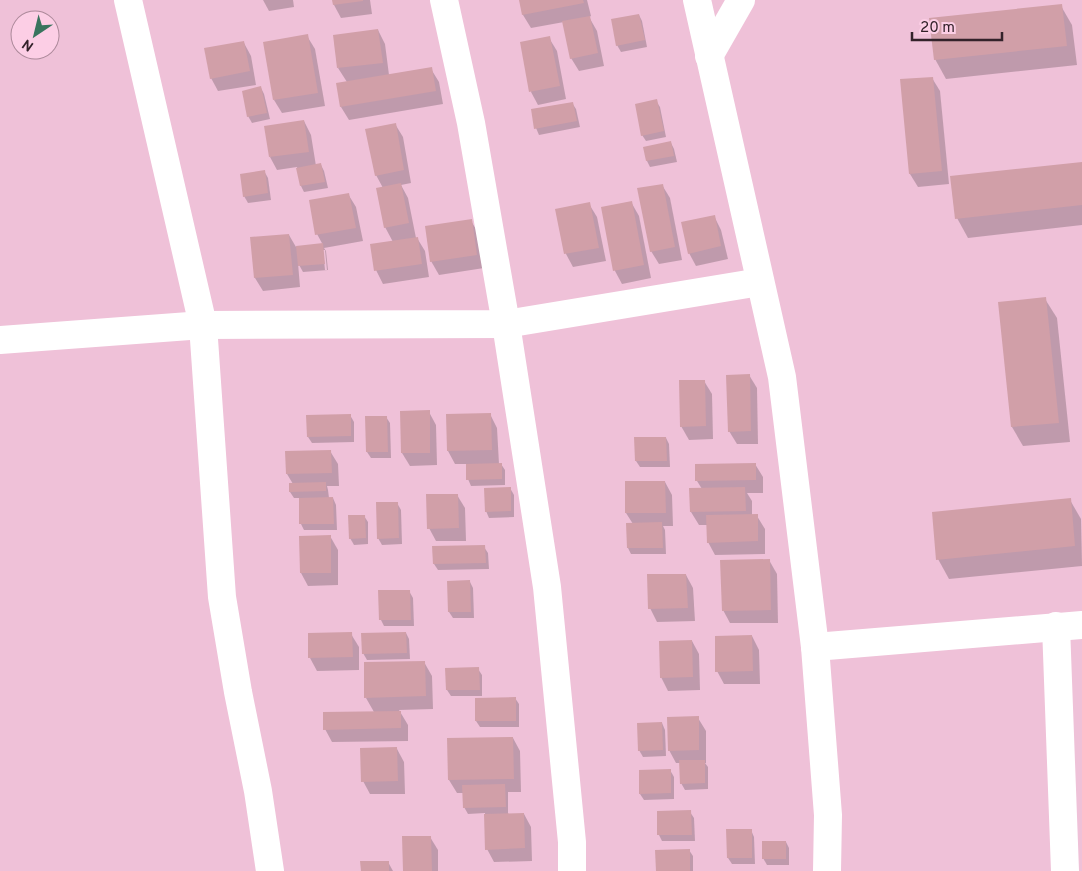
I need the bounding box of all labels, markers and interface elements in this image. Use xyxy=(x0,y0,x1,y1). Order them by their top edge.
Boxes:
north arrow xyxy=(10,10,60,60)
scale bar xyxy=(912,10,1002,42)
text: 20 m xyxy=(920,19,955,38)
text: N xyxy=(19,35,37,54)

